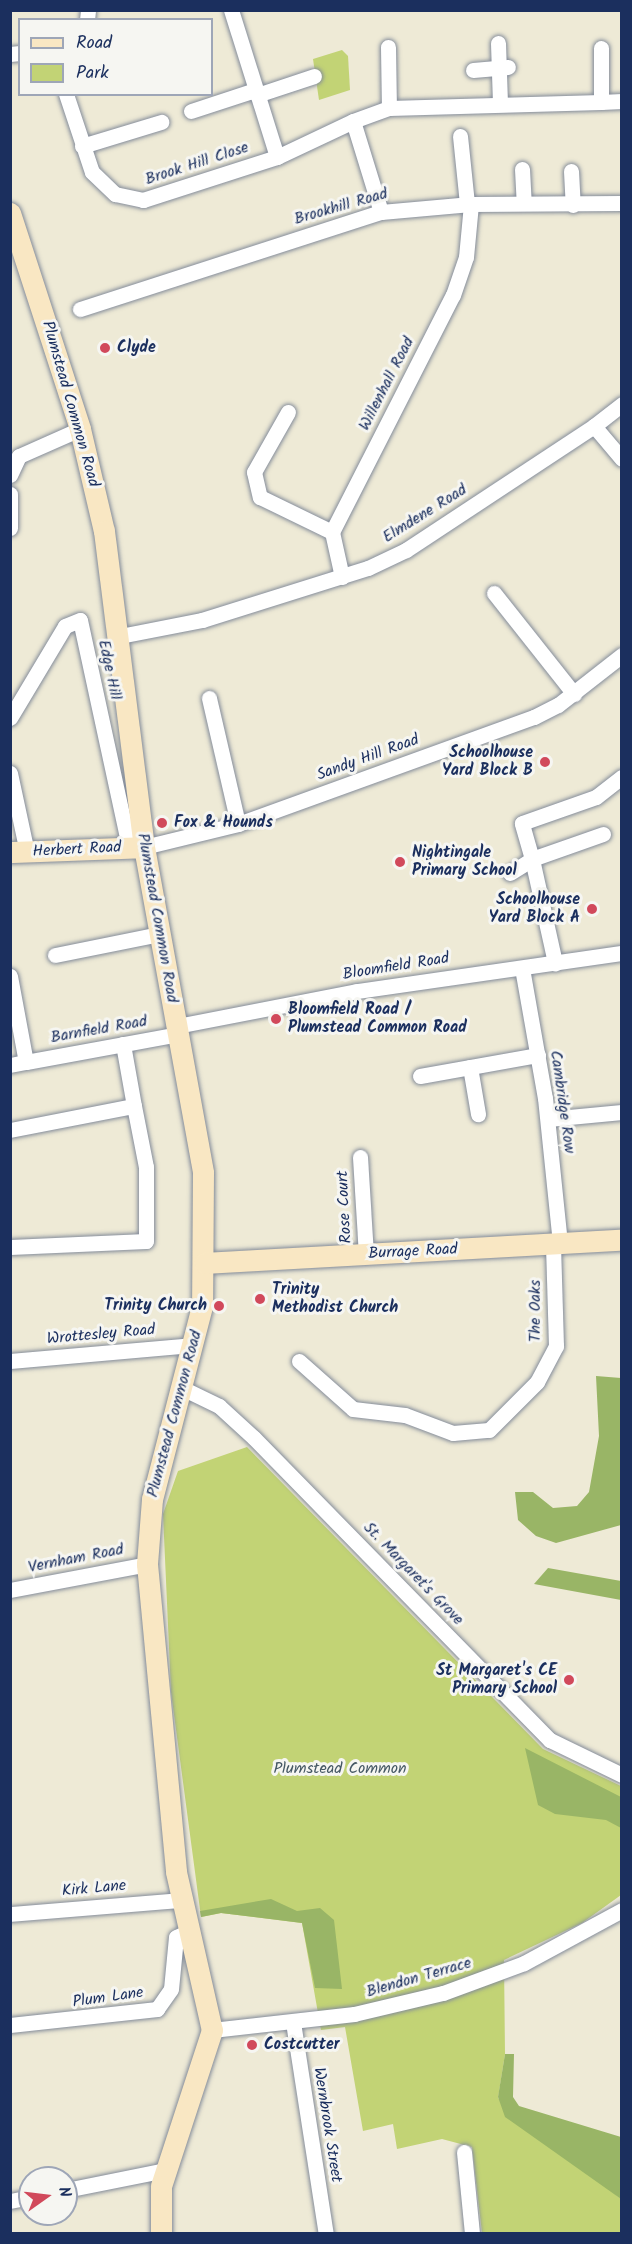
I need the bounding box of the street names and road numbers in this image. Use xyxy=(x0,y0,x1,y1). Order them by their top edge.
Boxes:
street label: Brook Hill Close xyxy=(143,138,251,190)
street label: Brookhill Road xyxy=(292,185,390,229)
street label: Plumstead Common Road xyxy=(37,319,103,489)
street label: Willenhall Road xyxy=(355,334,419,434)
street label: Elmdene Road xyxy=(379,481,471,547)
street label: Edge Hill xyxy=(93,638,125,702)
street label: Sandy Hill Road xyxy=(314,731,422,785)
street label: Plumstead Common Road xyxy=(133,832,181,1004)
street label: Herbert Road xyxy=(32,838,122,862)
street label: Bloomfield Road xyxy=(341,949,451,985)
street label: Barnfield Road xyxy=(49,1012,149,1048)
street label: Cambridge Row xyxy=(545,1049,579,1155)
street label: Rose Court xyxy=(334,1170,356,1244)
street label: Burrage Road xyxy=(368,1240,458,1264)
street label: The Oaks xyxy=(526,1280,546,1342)
street label: Wrottesley Road xyxy=(46,1321,156,1349)
street label: Plumstead Common Road xyxy=(144,1329,206,1499)
street label: St. Margaret's Grove xyxy=(359,1518,467,1630)
street label: Vernham Road xyxy=(27,1540,125,1578)
street label: Kirk Lane xyxy=(61,1877,127,1901)
street label: Blendon Terrace xyxy=(364,1954,474,2002)
street label: Plum Lane xyxy=(71,1984,145,2012)
street label: Wernbrook Street xyxy=(308,2066,346,2184)

